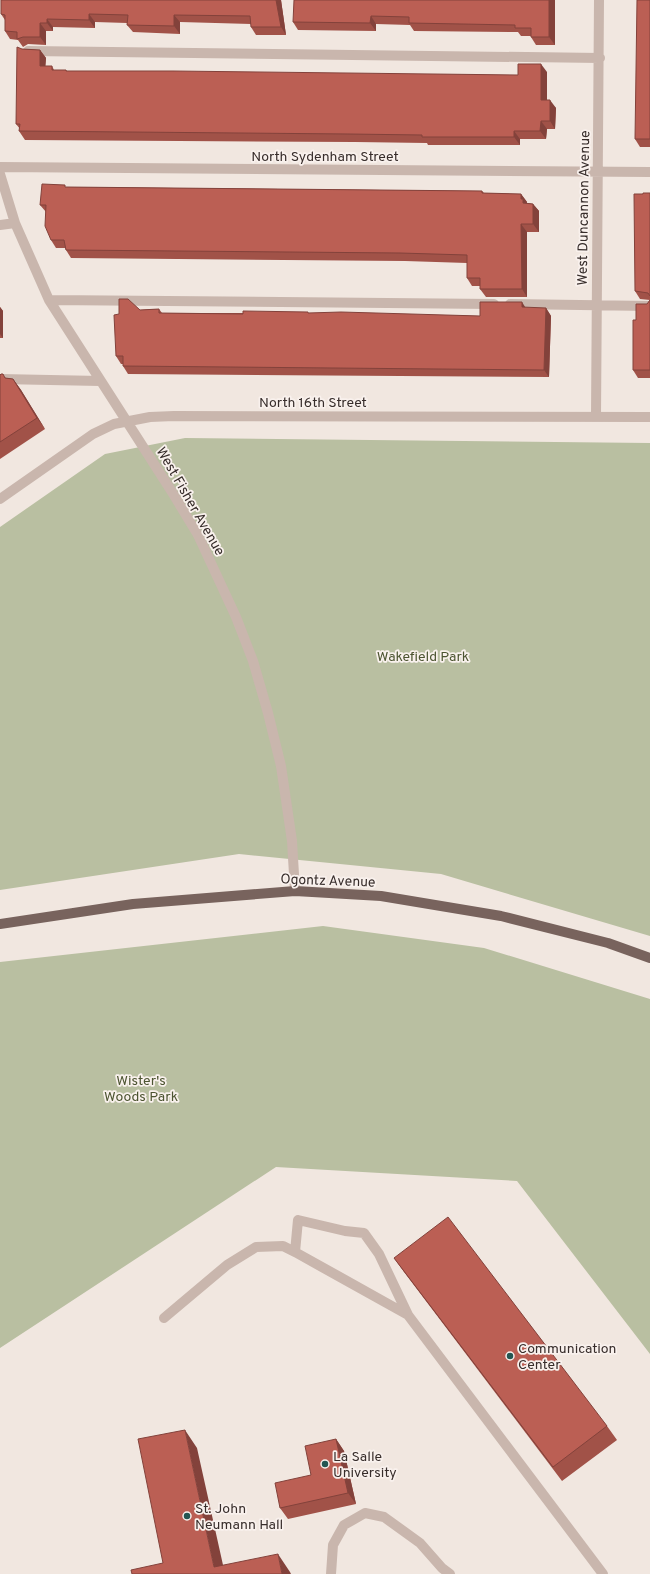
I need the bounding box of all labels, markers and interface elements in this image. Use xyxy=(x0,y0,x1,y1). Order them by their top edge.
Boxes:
street label: West Duncannon Avenue xyxy=(575,130,594,286)
street label: North Sydenham Street xyxy=(251,149,399,166)
street label: North 16th Street xyxy=(259,395,367,412)
street label: West Fisher Avenue xyxy=(152,444,228,559)
park label: Wakefield Park xyxy=(377,649,469,666)
street label: Ogontz Avenue xyxy=(280,871,376,892)
park label: Wister's Woods Park xyxy=(104,1073,178,1106)
place label: Communication Center xyxy=(518,1341,616,1374)
marker: Communication Center xyxy=(505,1351,515,1361)
place label: La Salle University xyxy=(333,1449,397,1482)
marker: La Salle University xyxy=(320,1459,330,1469)
place label: St. John Neumann Hall xyxy=(195,1501,283,1534)
marker: St. John Neumann Hall xyxy=(182,1511,192,1521)

